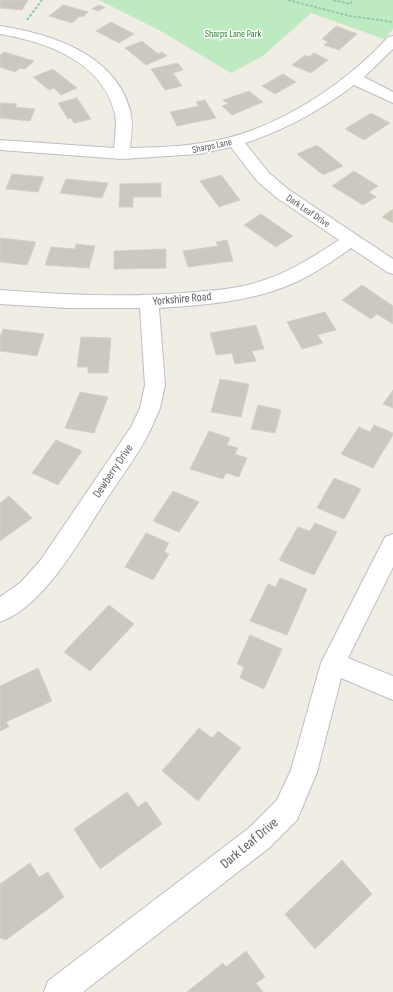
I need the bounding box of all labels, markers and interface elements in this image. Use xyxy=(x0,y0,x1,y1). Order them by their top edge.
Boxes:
park label: Sharps Lane Park xyxy=(205,28,262,40)
street label: Sharps Lane xyxy=(191,136,233,156)
street label: Dark Leaf Drive xyxy=(284,192,332,230)
street label: Yorkshire Road xyxy=(152,289,212,309)
street label: Dewberry Drive xyxy=(90,441,137,501)
street label: Dark Leaf Drive xyxy=(217,814,281,872)

